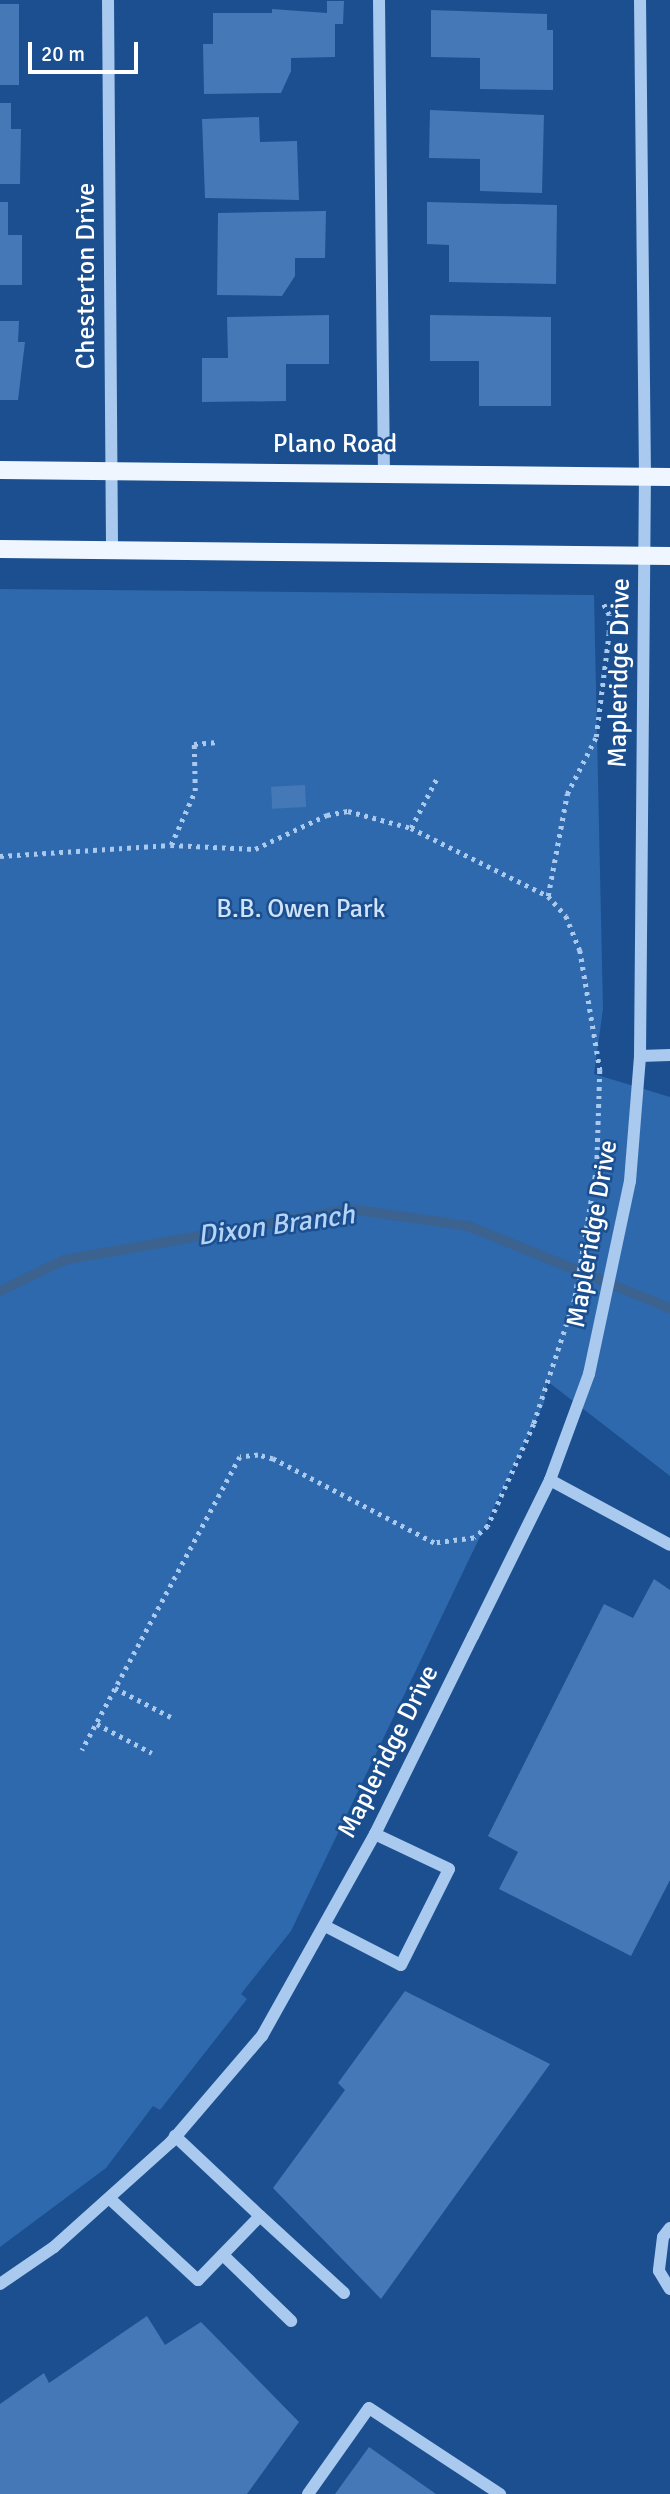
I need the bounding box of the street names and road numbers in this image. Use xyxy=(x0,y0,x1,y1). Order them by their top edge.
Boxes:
street label: Chesterton Drive xyxy=(71,183,103,369)
street label: Plano Road xyxy=(273,429,397,461)
street label: Mapleridge Drive xyxy=(603,578,637,768)
street label: Mapleridge Drive xyxy=(561,1138,625,1330)
street label: Mapleridge Drive xyxy=(332,1660,446,1844)

